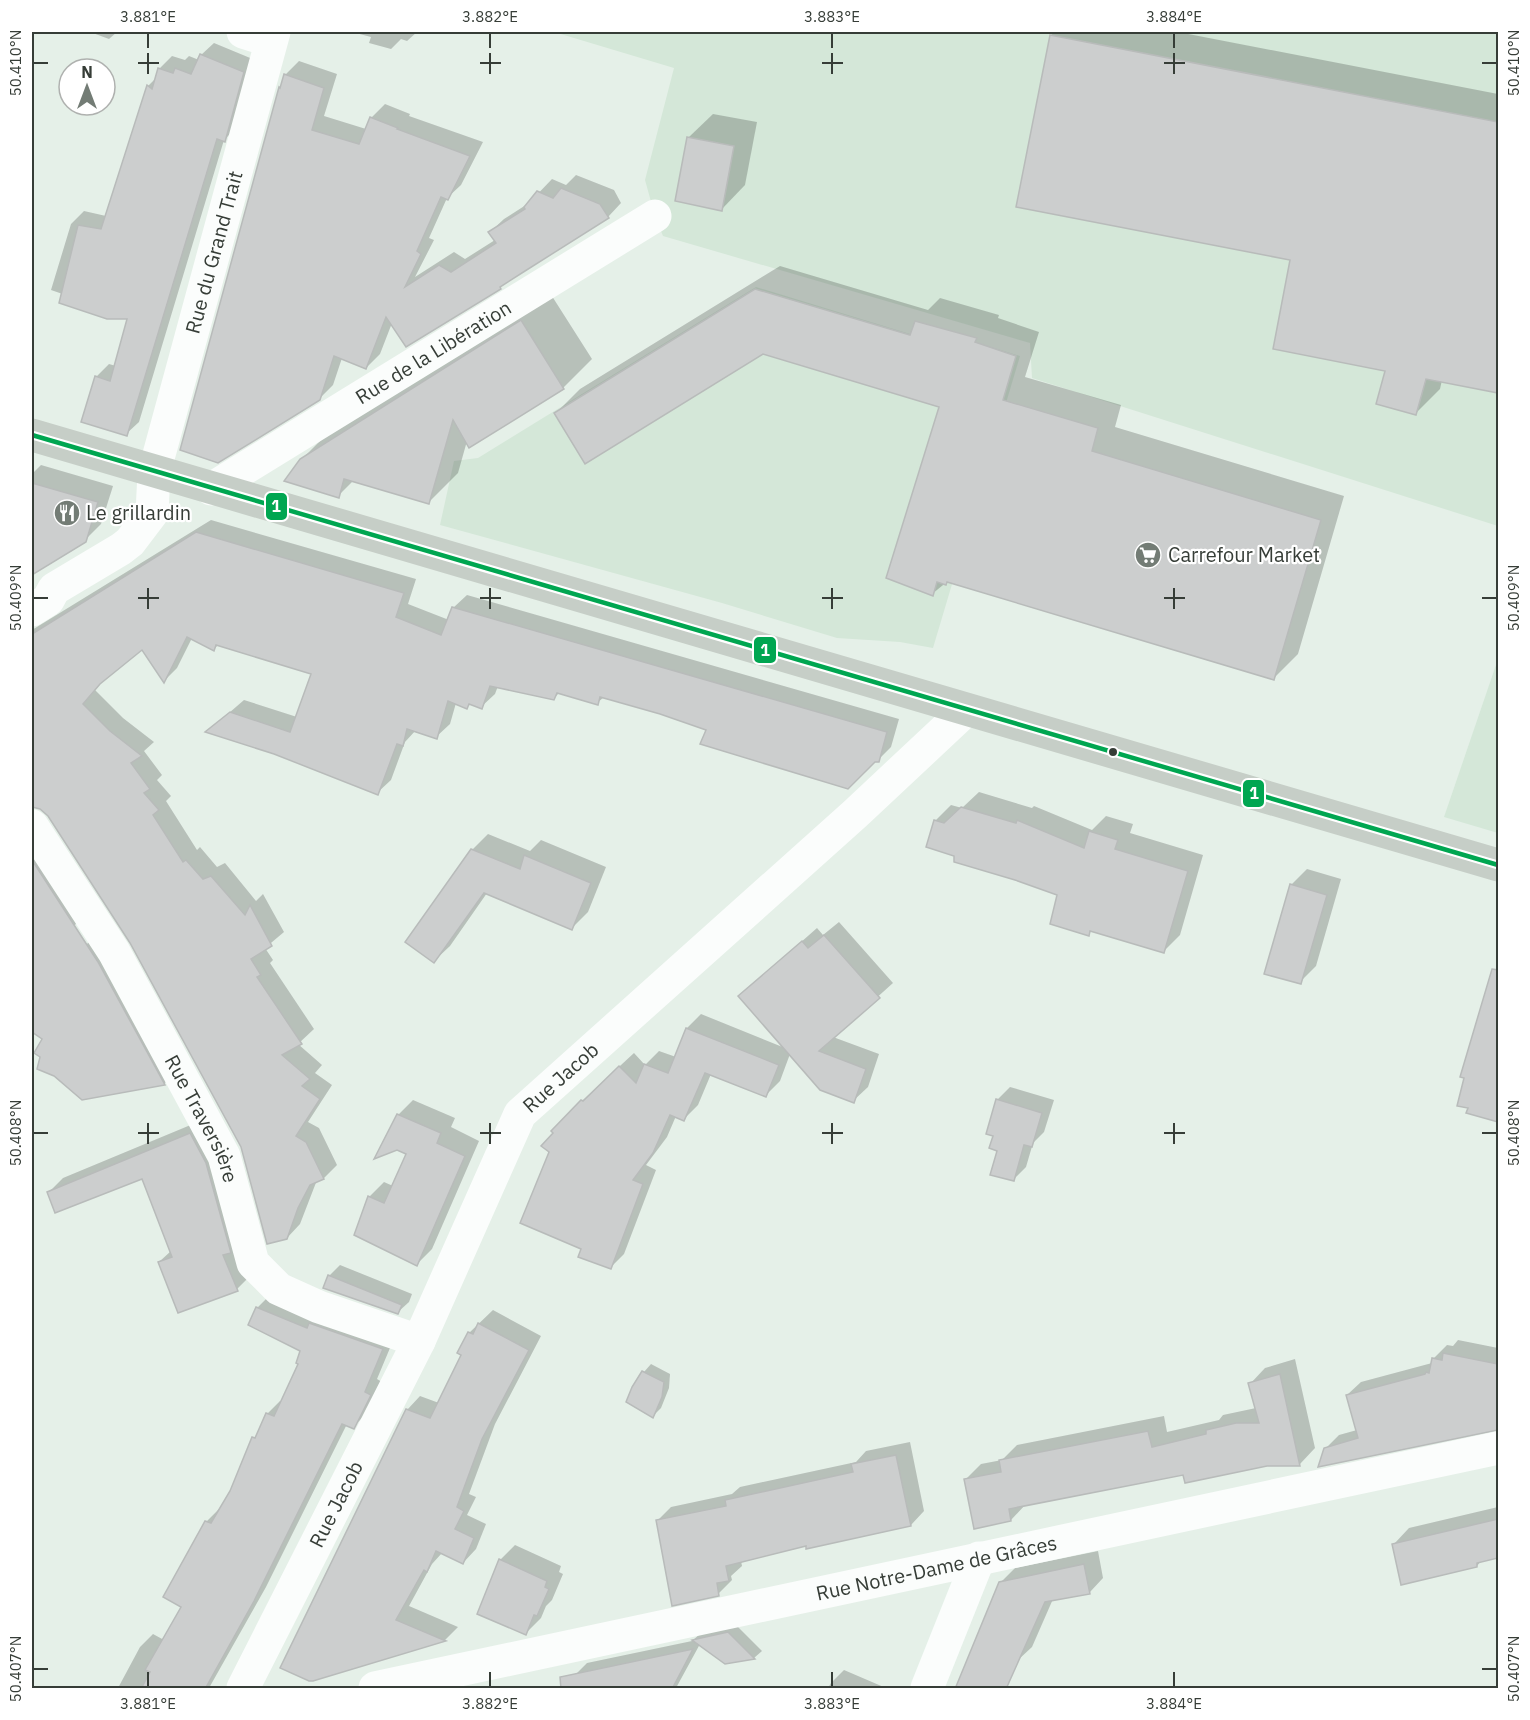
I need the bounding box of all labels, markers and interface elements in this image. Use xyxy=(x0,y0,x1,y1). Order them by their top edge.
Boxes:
text: 3.881°E xyxy=(120,7,176,26)
text: 3.882°E xyxy=(462,7,518,26)
text: 3.883°E xyxy=(804,7,860,26)
text: 3.884°E xyxy=(1146,7,1202,26)
text: 50.410°N xyxy=(6,30,25,96)
text: 50.410°N xyxy=(1504,30,1523,96)
north arrow xyxy=(57,57,117,117)
text: N xyxy=(81,62,93,82)
street label: Rue du Grand Trait xyxy=(179,168,249,337)
street label: Rue de la Libération xyxy=(350,294,516,410)
line badge: 1 xyxy=(265,492,288,521)
text: 1 xyxy=(271,496,281,516)
restaurant icon: Le grillardin xyxy=(52,498,82,528)
place label: Le grillardin xyxy=(86,499,191,526)
supermarket icon: Carrefour Market xyxy=(1133,540,1163,570)
place label: Carrefour Market xyxy=(1168,541,1320,568)
text: 50.409°N xyxy=(6,565,25,631)
text: 50.409°N xyxy=(1504,565,1523,631)
line badge: 1 xyxy=(753,636,777,664)
text: 1 xyxy=(760,640,770,660)
unlabelled marker xyxy=(1107,746,1119,758)
line badge: 1 xyxy=(1242,779,1265,808)
text: 1 xyxy=(1249,783,1259,803)
street label: Rue Jacob xyxy=(516,1036,604,1119)
street label: Rue Traversière xyxy=(159,1050,245,1185)
text: 50.408°N xyxy=(6,1100,25,1166)
text: 50.408°N xyxy=(1504,1100,1523,1166)
street label: Rue Jacob xyxy=(303,1456,369,1552)
street label: Rue Notre-Dame de Grâces xyxy=(813,1529,1059,1607)
text: 50.407°N xyxy=(6,1636,25,1702)
text: 50.407°N xyxy=(1504,1636,1523,1702)
text: 3.881°E xyxy=(120,1694,176,1713)
text: 3.882°E xyxy=(462,1694,518,1713)
text: 3.883°E xyxy=(804,1694,860,1713)
text: 3.884°E xyxy=(1146,1694,1202,1713)

